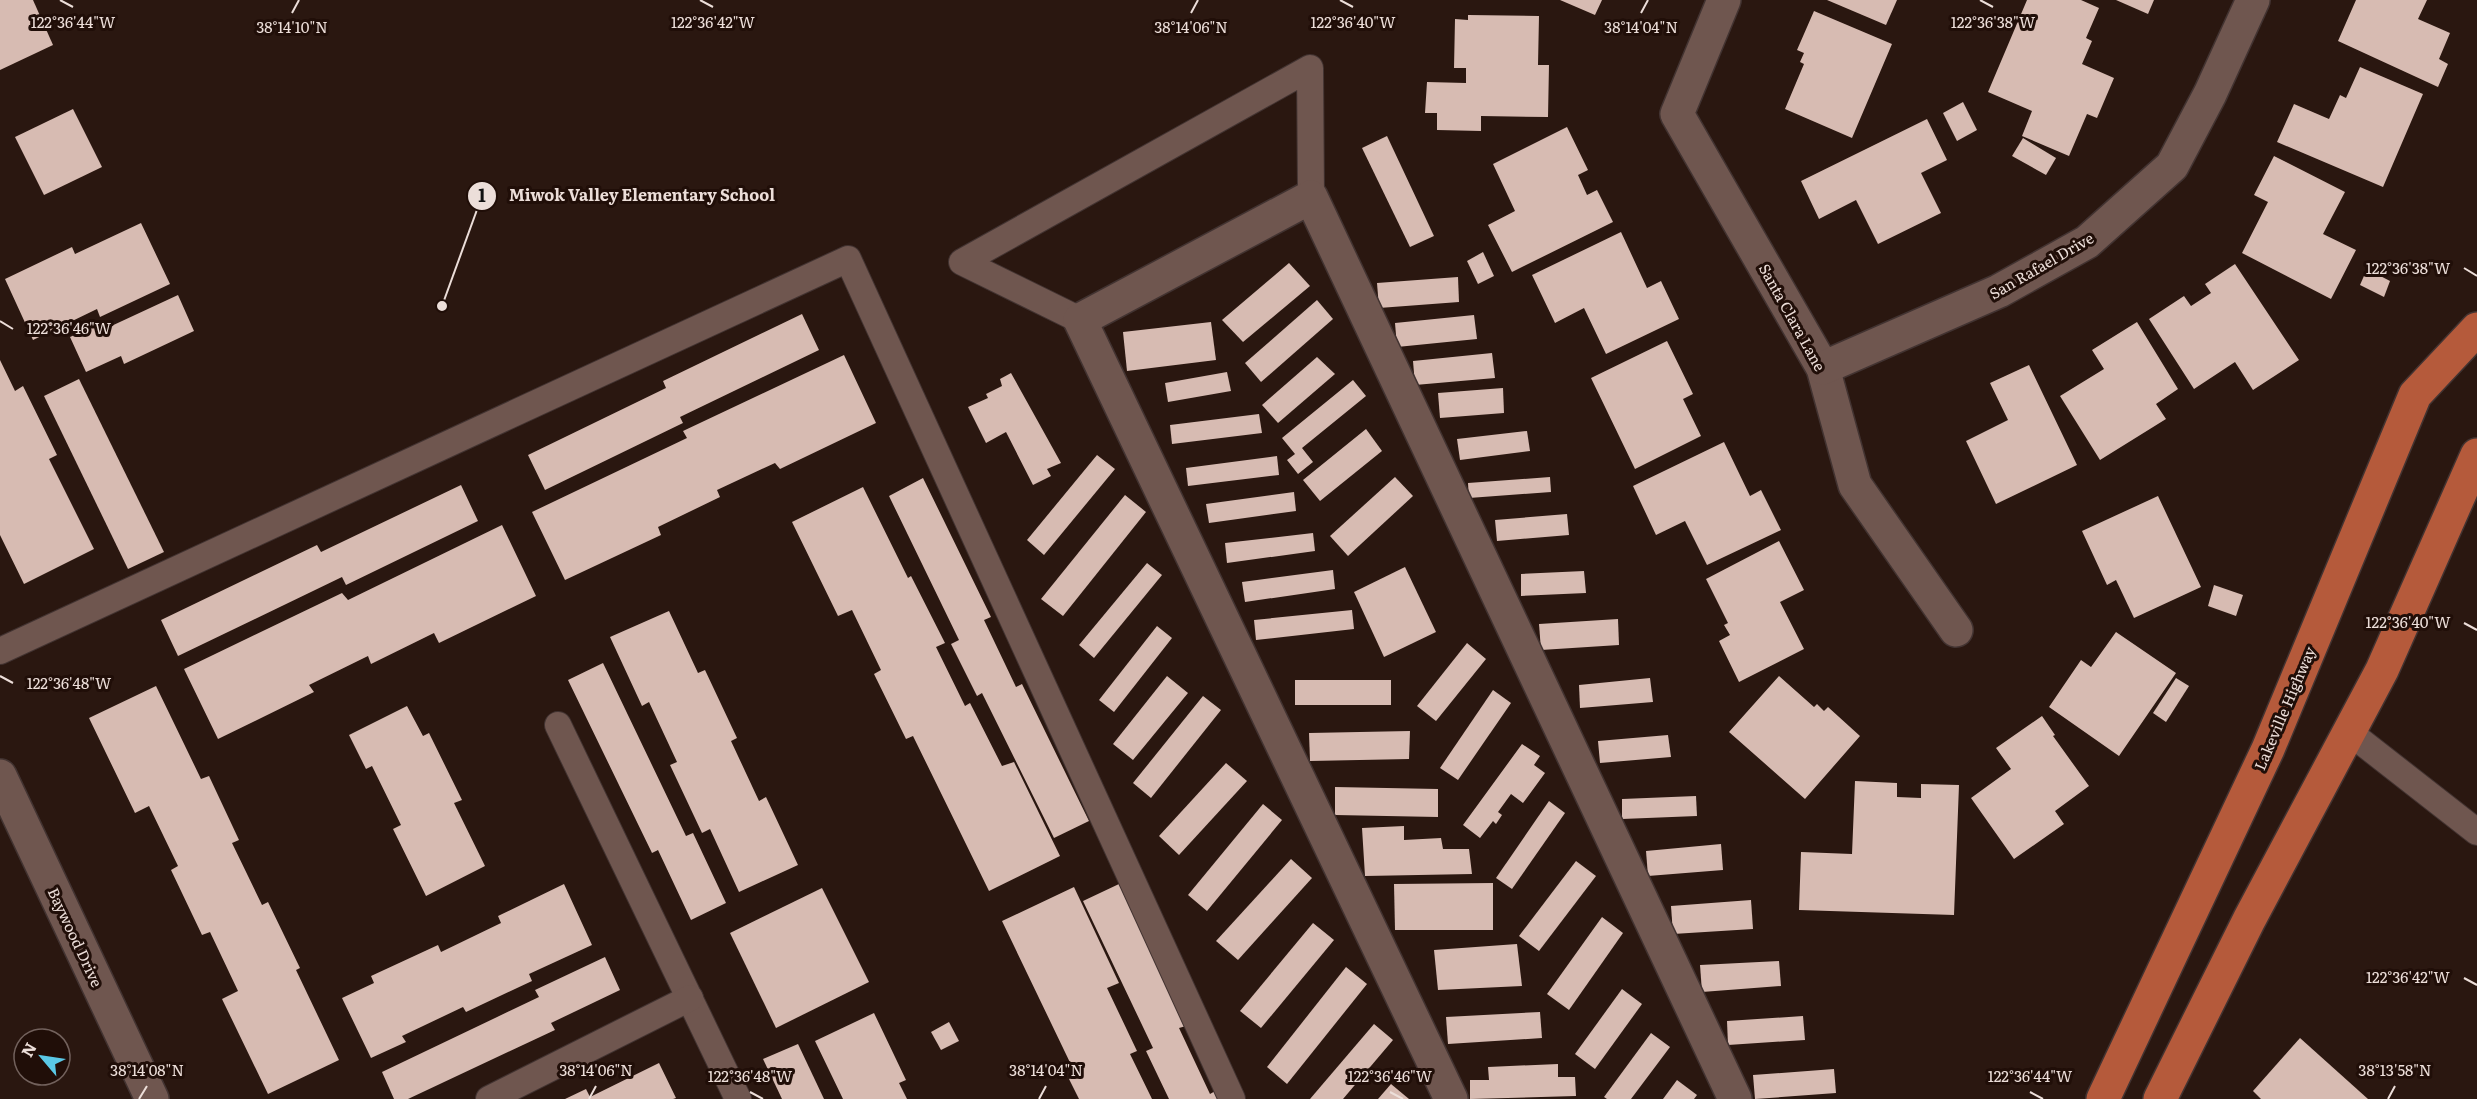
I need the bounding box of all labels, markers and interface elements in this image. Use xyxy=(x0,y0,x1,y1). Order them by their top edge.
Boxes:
text: 122°36'44"W xyxy=(31,10,116,33)
text: 122°36'42"W xyxy=(671,10,756,33)
text: 122°36'40"W xyxy=(1310,10,1396,33)
text: 122°36'38"W xyxy=(1951,10,2036,33)
text: 38°14'10"N xyxy=(256,15,328,38)
text: 38°14'06"N xyxy=(1154,15,1228,38)
text: 38°14'04"N xyxy=(1604,15,1678,38)
callout: Miwok Valley Elementary School xyxy=(467,179,787,213)
text: 1 xyxy=(478,181,486,208)
text: Miwok Valley Elementary School xyxy=(509,182,775,206)
street label: San Rafael Drive xyxy=(1985,226,2098,304)
text: 122°36'38"W xyxy=(2366,256,2451,279)
street label: Santa Clara Lane xyxy=(1754,259,1832,375)
text: 122°36'46"W xyxy=(27,316,112,339)
text: 122°36'40"W xyxy=(2365,610,2451,633)
street label: Lakeville Highway xyxy=(2248,642,2321,774)
text: 122°36'48"W xyxy=(27,671,112,694)
street label: Baywood Drive xyxy=(43,883,109,991)
text: 122°36'42"W xyxy=(2366,965,2451,988)
north arrow xyxy=(12,1027,72,1087)
text: N xyxy=(14,1038,42,1061)
text: 38°14'08"N xyxy=(110,1058,184,1081)
text: 38°14'06"N xyxy=(559,1058,633,1081)
text: 38°14'04"N xyxy=(1009,1058,1083,1081)
text: 38°13'58"N xyxy=(2358,1058,2432,1081)
text: 122°36'48"W xyxy=(708,1064,793,1087)
text: 122°36'46"W xyxy=(1348,1064,1433,1087)
text: 122°36'44"W xyxy=(1988,1064,2073,1087)

